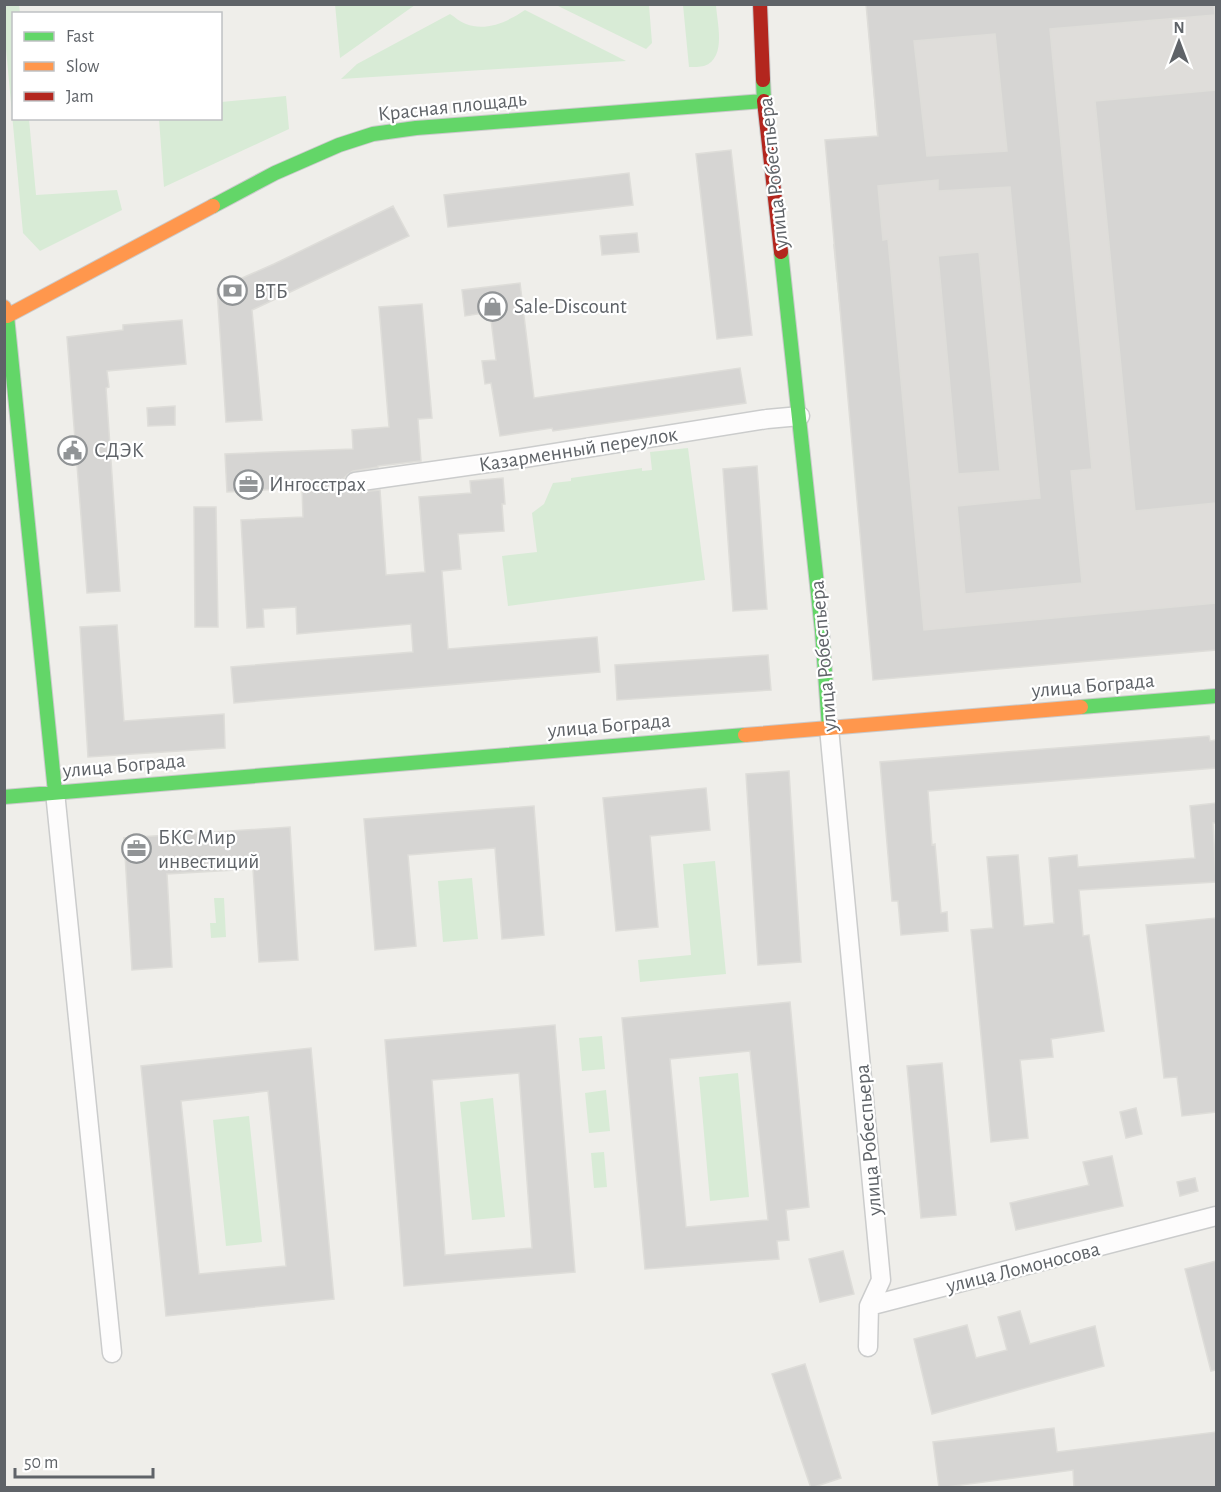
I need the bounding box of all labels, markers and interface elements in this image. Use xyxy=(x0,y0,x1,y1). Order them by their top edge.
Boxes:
legend xyxy=(12,12,222,120)
north arrow xyxy=(1149,12,1209,72)
text: N xyxy=(1173,20,1185,36)
text: Fast xyxy=(66,28,94,46)
text: Slow xyxy=(66,58,99,76)
text: Jam xyxy=(66,88,94,106)
street label: Красная площадь xyxy=(377,88,528,125)
street label: улица Робеспьера xyxy=(755,96,792,251)
bank icon: ВТБ xyxy=(217,275,249,307)
place label: ВТБ xyxy=(254,281,288,302)
shop icon: Sale-Discount xyxy=(477,290,509,322)
place label: Sale-Discount xyxy=(514,296,627,317)
street label: Казарменный переулок xyxy=(477,423,679,476)
public building icon: СДЭК xyxy=(57,434,89,466)
place label: СДЭК xyxy=(94,440,144,461)
office icon: Ингосстрах xyxy=(232,468,264,500)
place label: Ингосстрах xyxy=(269,474,366,495)
street label: улица Робеспьера xyxy=(806,579,841,734)
street label: улица Бограда xyxy=(1030,670,1156,701)
street label: улица Бограда xyxy=(546,710,672,741)
street label: улица Бограда xyxy=(61,750,187,781)
place label: БКС Мир инвестиций xyxy=(158,827,260,872)
office icon: БКС Мир инвестиций xyxy=(121,833,153,865)
street label: улица Робеспьера xyxy=(851,1063,886,1218)
street label: улица Ломоносова xyxy=(943,1238,1102,1297)
scale bar xyxy=(15,1441,153,1479)
text: 50 m xyxy=(24,1454,58,1472)

